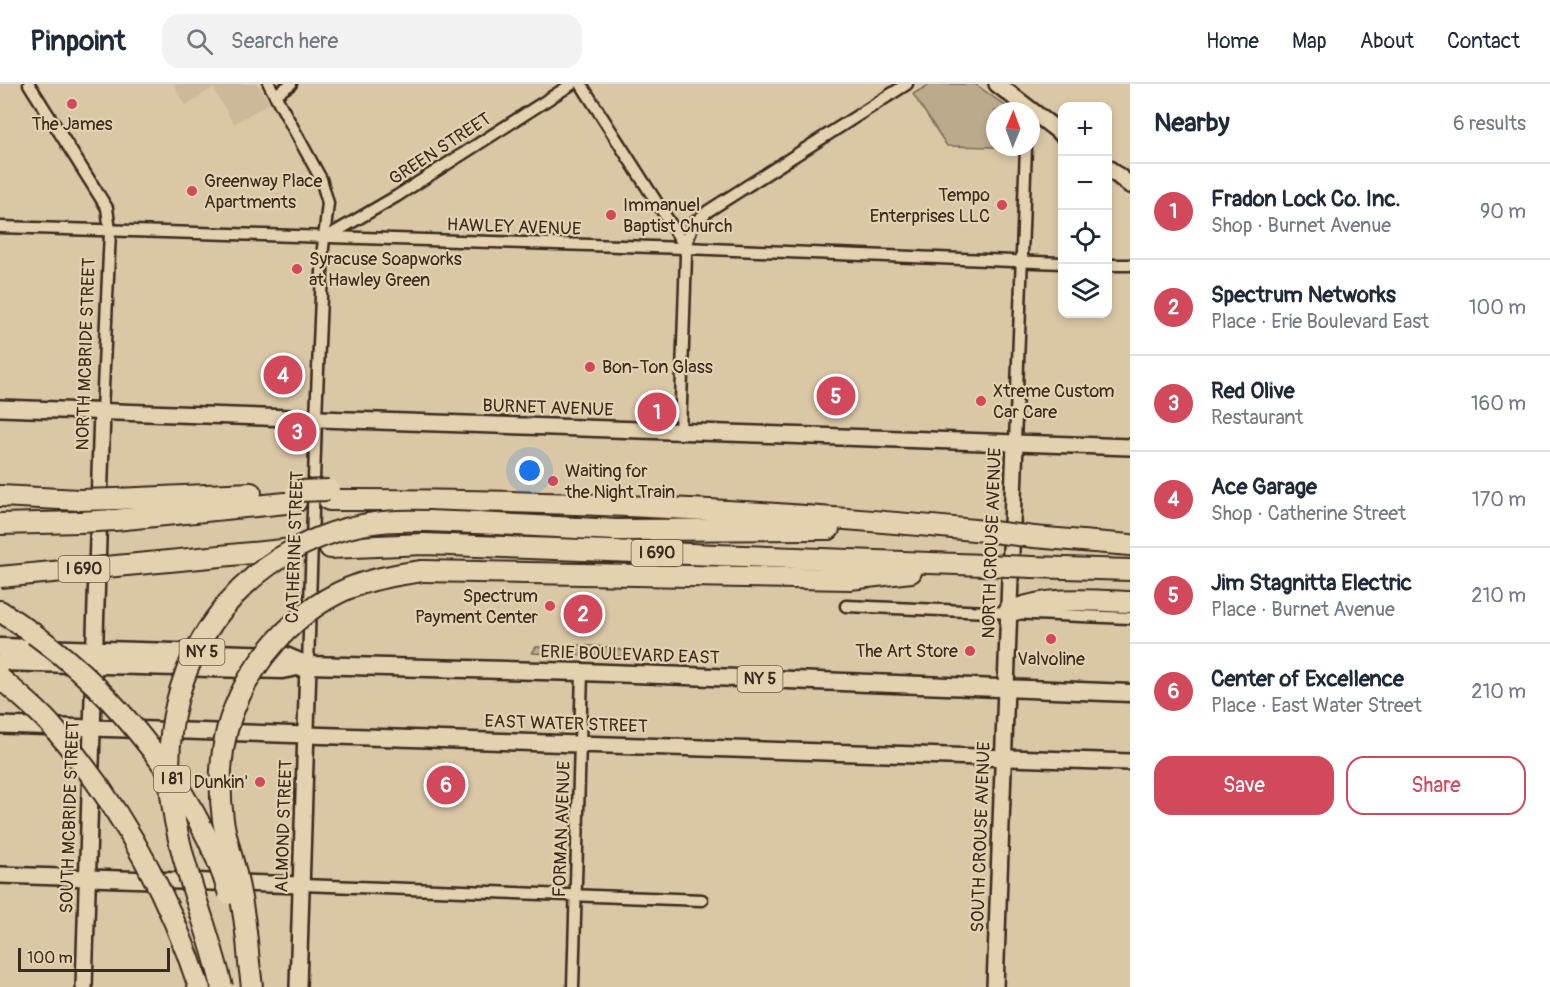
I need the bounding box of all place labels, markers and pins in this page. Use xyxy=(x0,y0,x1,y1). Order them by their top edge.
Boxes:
marker: The James xyxy=(65,97,79,111)
place label: The James xyxy=(31,113,113,136)
place label: Greenway Place Apartments xyxy=(204,170,322,214)
marker: Greenway Place Apartments xyxy=(185,184,199,198)
place label: Tempo Enterprises LLC xyxy=(870,184,990,228)
place label: Immanuel Baptist Church xyxy=(623,194,732,238)
marker: Tempo Enterprises LLC xyxy=(995,198,1009,212)
marker: Immanuel Baptist Church xyxy=(604,208,618,222)
place label: Syracuse Soapworks at Hawley Green xyxy=(309,248,462,292)
marker: Syracuse Soapworks at Hawley Green xyxy=(290,262,304,276)
pin: 4 xyxy=(264,352,302,398)
place label: Bon-Ton Glass xyxy=(602,356,713,379)
marker: Bon-Ton Glass xyxy=(583,360,597,374)
pin: 5 xyxy=(816,374,856,418)
place label: Xtreme Custom Car Care xyxy=(993,380,1115,424)
pin: 1 xyxy=(638,390,676,434)
marker: Xtreme Custom Car Care xyxy=(974,394,988,408)
pin: 3 xyxy=(278,410,316,454)
place label: Waiting for the Night Train xyxy=(564,460,675,504)
marker: Waiting for the Night Train xyxy=(546,474,560,488)
place label: Spectrum Payment Center xyxy=(415,585,539,629)
pin: 2 xyxy=(564,592,602,636)
marker: Spectrum Payment Center xyxy=(543,599,557,613)
marker: Valvoline xyxy=(1044,632,1058,646)
place label: The Art Store xyxy=(855,640,958,663)
marker: The Art Store xyxy=(963,644,977,658)
place label: Valvoline xyxy=(1017,648,1085,671)
pin: 6 xyxy=(426,762,466,808)
place label: Dunkin' xyxy=(194,771,248,794)
marker: Dunkin' xyxy=(253,775,267,789)

